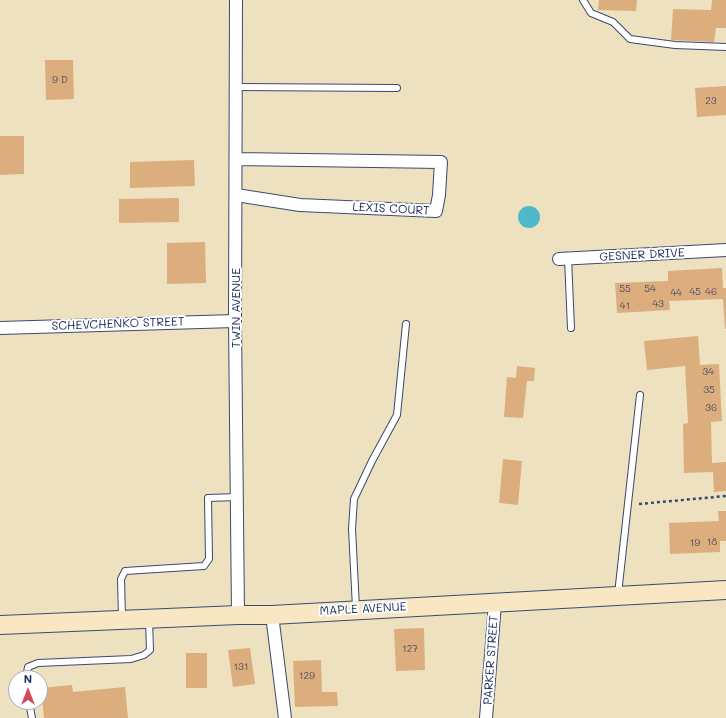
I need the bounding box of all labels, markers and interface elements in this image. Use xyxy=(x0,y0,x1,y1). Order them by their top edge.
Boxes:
house number: 9 D xyxy=(52,74,68,86)
house number: 23 xyxy=(705,95,717,107)
street label: LEXIS COURT xyxy=(352,200,430,218)
street label: GESNER DRIVE xyxy=(599,246,685,264)
street label: TWIN AVENUE xyxy=(229,268,243,348)
house number: 55 xyxy=(619,283,631,295)
house number: 54 xyxy=(644,283,656,295)
house number: 45 xyxy=(689,286,701,298)
house number: 46 xyxy=(705,286,717,298)
house number: 44 xyxy=(670,287,682,299)
house number: 43 xyxy=(652,298,664,310)
house number: 41 xyxy=(620,300,630,312)
street label: SCHEVCHENKO STREET xyxy=(51,314,185,334)
house number: 34 xyxy=(702,366,714,378)
house number: 35 xyxy=(703,384,715,396)
house number: 36 xyxy=(705,402,717,414)
house number: 18 xyxy=(707,536,717,548)
house number: 19 xyxy=(690,537,700,549)
street label: MAPLE AVENUE xyxy=(319,600,407,618)
street label: PARKER STREET xyxy=(481,615,501,705)
house number: 127 xyxy=(402,643,418,655)
house number: 131 xyxy=(234,661,248,673)
north arrow xyxy=(8,670,48,710)
house number: 129 xyxy=(299,670,315,682)
text: N xyxy=(24,671,32,686)

